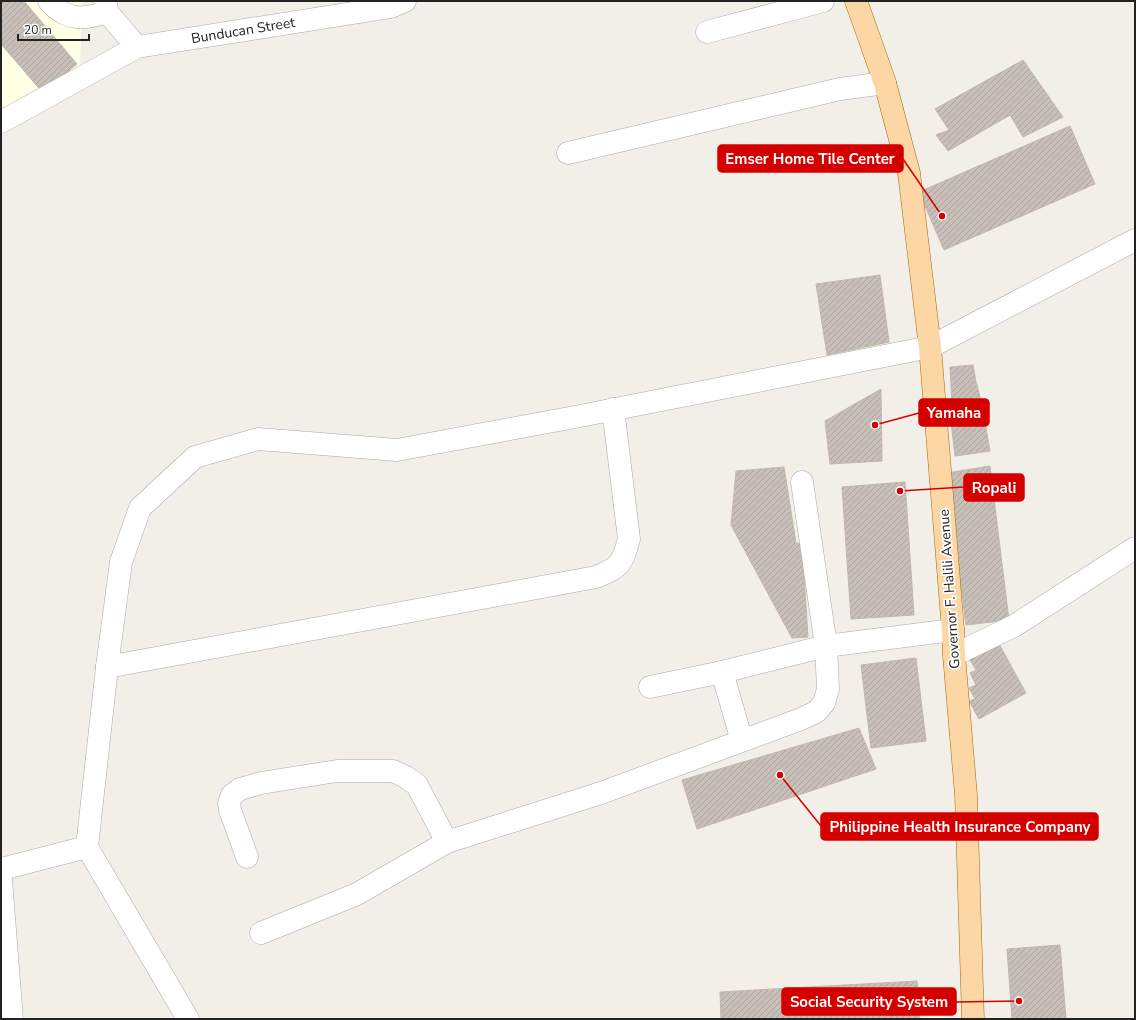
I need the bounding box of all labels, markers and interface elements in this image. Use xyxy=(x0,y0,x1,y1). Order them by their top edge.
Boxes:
street label: Bunducan Street xyxy=(190,13,296,48)
scale bar xyxy=(18,16,89,42)
text: 20 m xyxy=(24,22,52,38)
callout: Emser Home Tile Center xyxy=(718,145,903,172)
text: Emser Home Tile Center xyxy=(725,149,895,169)
callout: Yamaha xyxy=(919,399,989,426)
text: Yamaha xyxy=(926,403,981,423)
callout: Ropali xyxy=(964,474,1024,501)
text: Ropali xyxy=(972,478,1016,498)
street label: Governor F. Halili Avenue xyxy=(934,509,965,669)
callout: Philippine Health Insurance Company xyxy=(821,813,1098,840)
text: Philippine Health Insurance Company xyxy=(829,817,1091,837)
callout: Social Security System xyxy=(782,988,956,1015)
text: Social Security System xyxy=(790,992,948,1012)

